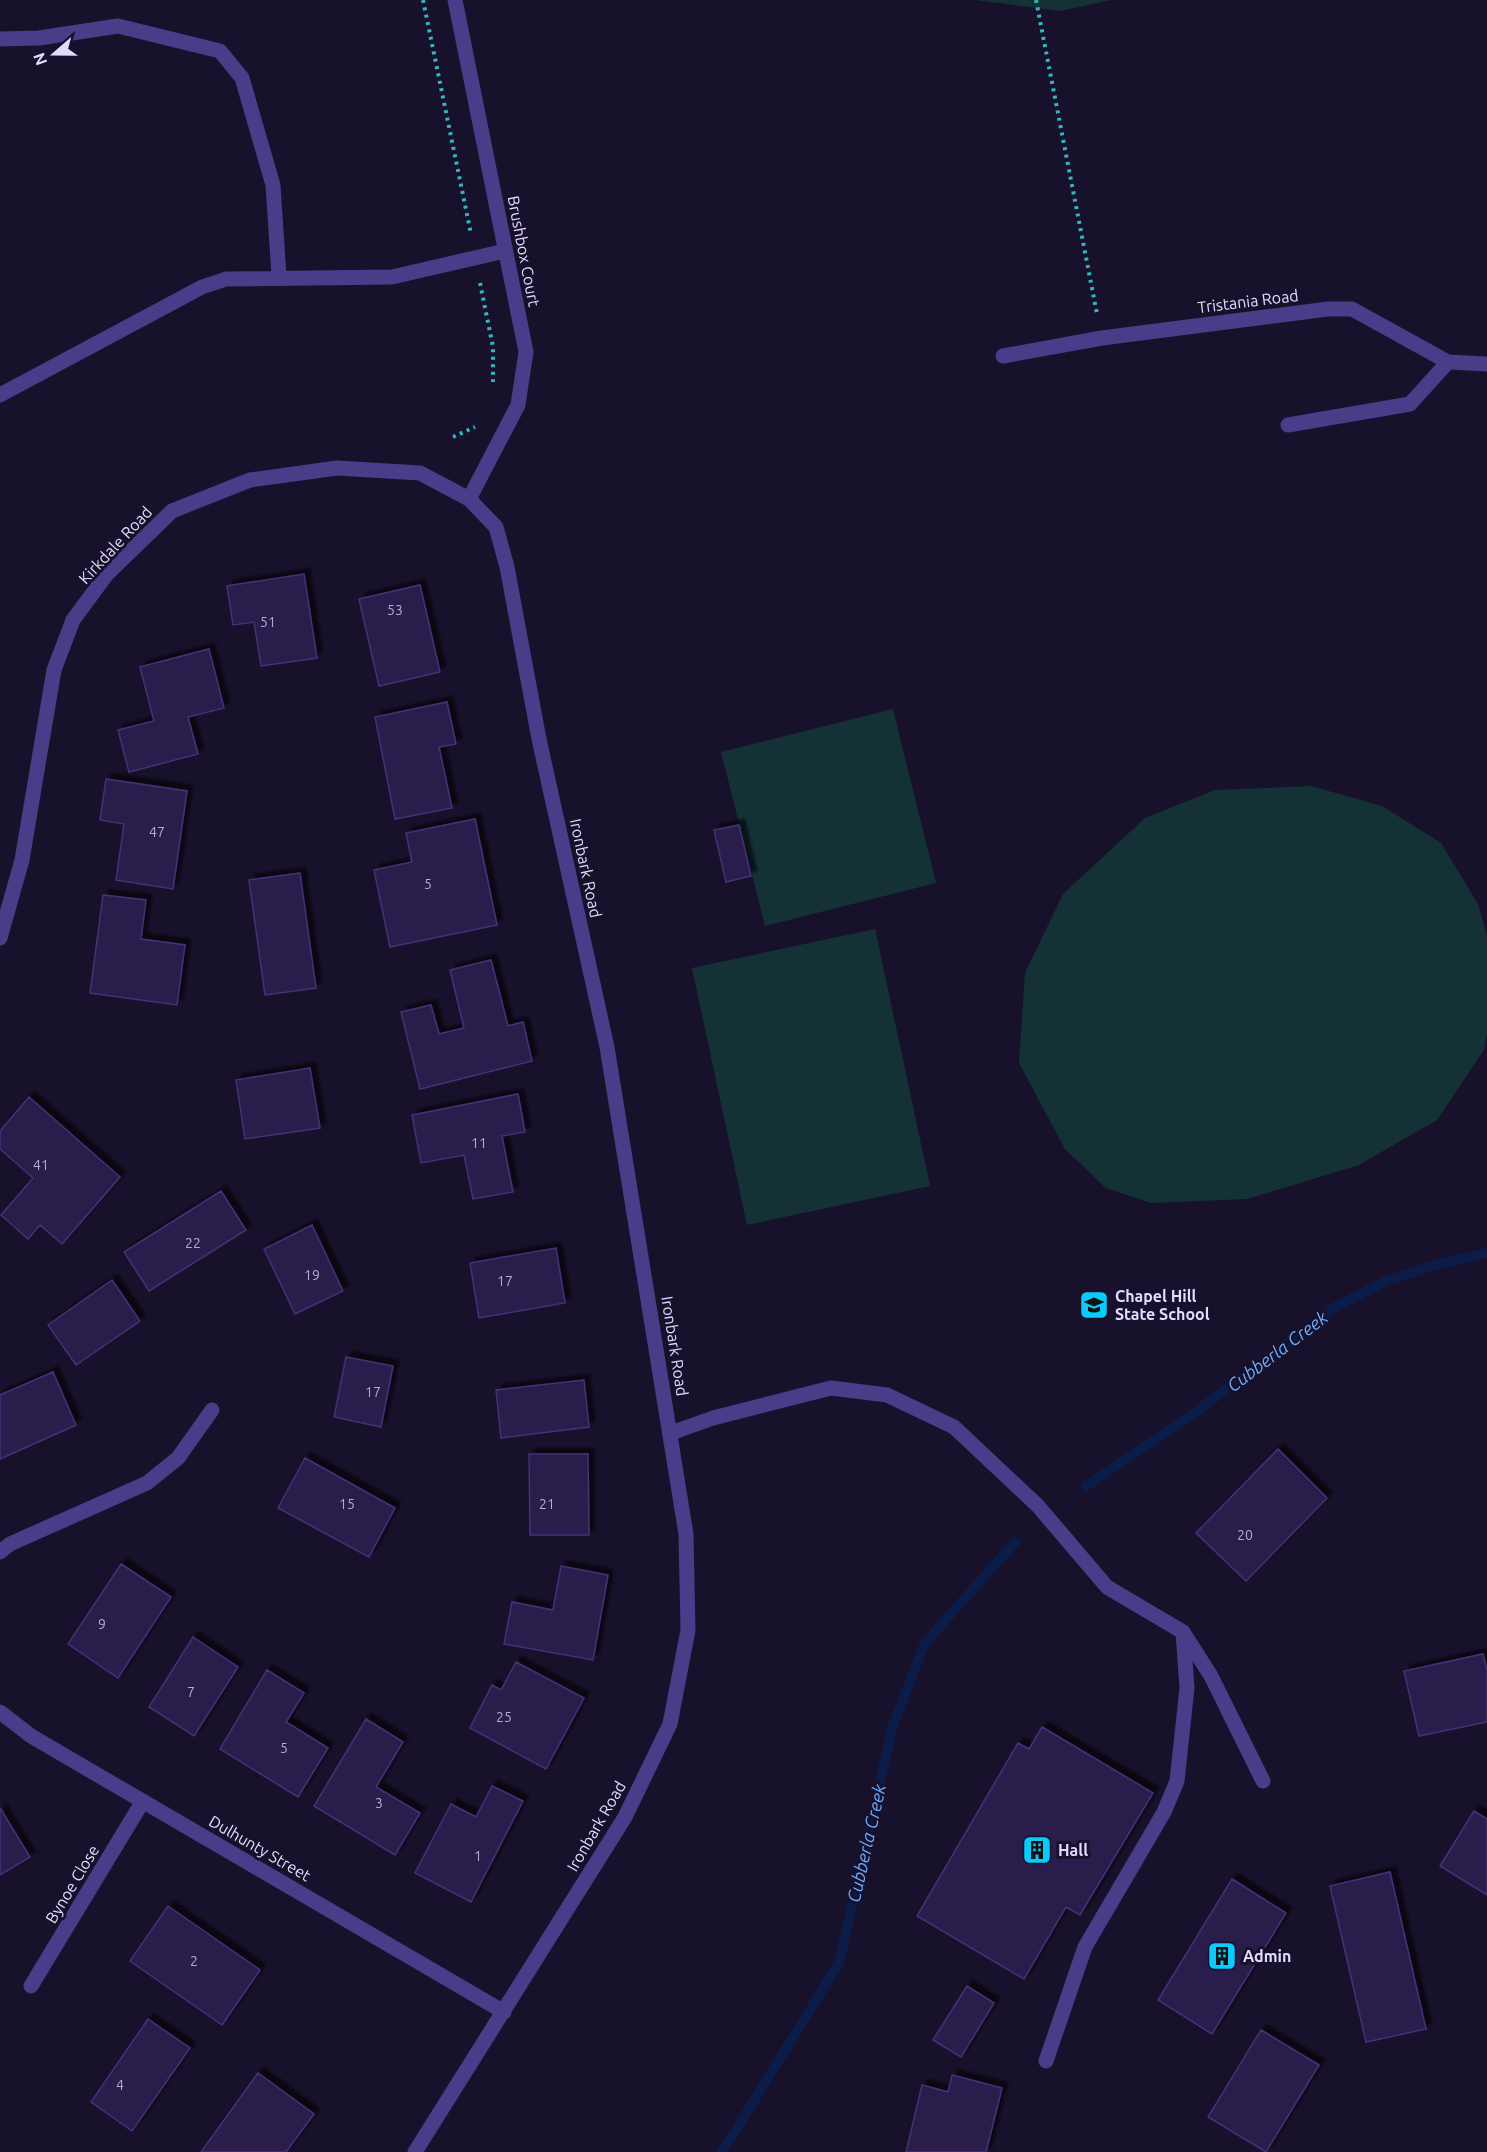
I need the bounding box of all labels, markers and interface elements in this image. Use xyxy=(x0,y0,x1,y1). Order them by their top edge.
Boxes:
north arrow xyxy=(24,24,84,84)
text: N xyxy=(29,50,50,68)
street label: Brushbox Court xyxy=(504,194,544,309)
street label: Tristania Road xyxy=(1197,286,1299,316)
street label: Kirkdale Road xyxy=(75,503,155,587)
house number: 53 xyxy=(387,602,403,618)
house number: 51 xyxy=(260,614,276,630)
street label: Ironbark Road xyxy=(567,817,605,919)
house number: 47 xyxy=(149,824,165,840)
house number: 5 xyxy=(424,876,432,892)
house number: 11 xyxy=(471,1135,487,1151)
house number: 41 xyxy=(33,1157,49,1173)
house number: 22 xyxy=(185,1235,201,1251)
house number: 19 xyxy=(304,1267,320,1283)
house number: 17 xyxy=(497,1273,513,1289)
place label: Chapel Hill State School xyxy=(1115,1287,1210,1323)
school or university icon: Chapel Hill State School xyxy=(1078,1289,1110,1321)
street label: Ironbark Road xyxy=(658,1295,692,1397)
water label: Cubberla Creek xyxy=(1223,1306,1332,1395)
house number: 17 xyxy=(365,1384,381,1400)
house number: 15 xyxy=(339,1496,355,1512)
house number: 21 xyxy=(539,1496,555,1512)
house number: 20 xyxy=(1237,1527,1253,1543)
house number: 9 xyxy=(98,1616,106,1632)
house number: 7 xyxy=(187,1684,195,1700)
house number: 25 xyxy=(496,1709,512,1725)
house number: 5 xyxy=(280,1740,288,1756)
street label: Ironbark Road xyxy=(563,1778,629,1874)
water label: Cubberla Creek xyxy=(843,1781,889,1904)
house number: 3 xyxy=(375,1795,383,1811)
street label: Dulhunty Street xyxy=(206,1812,315,1885)
building icon: Hall xyxy=(1021,1834,1053,1866)
place label: Hall xyxy=(1058,1841,1088,1859)
street label: Bynoe Close xyxy=(42,1842,102,1926)
house number: 1 xyxy=(474,1848,482,1864)
building icon: Admin xyxy=(1206,1940,1238,1972)
place label: Admin xyxy=(1243,1947,1291,1965)
house number: 2 xyxy=(190,1953,198,1969)
house number: 4 xyxy=(116,2077,124,2093)

